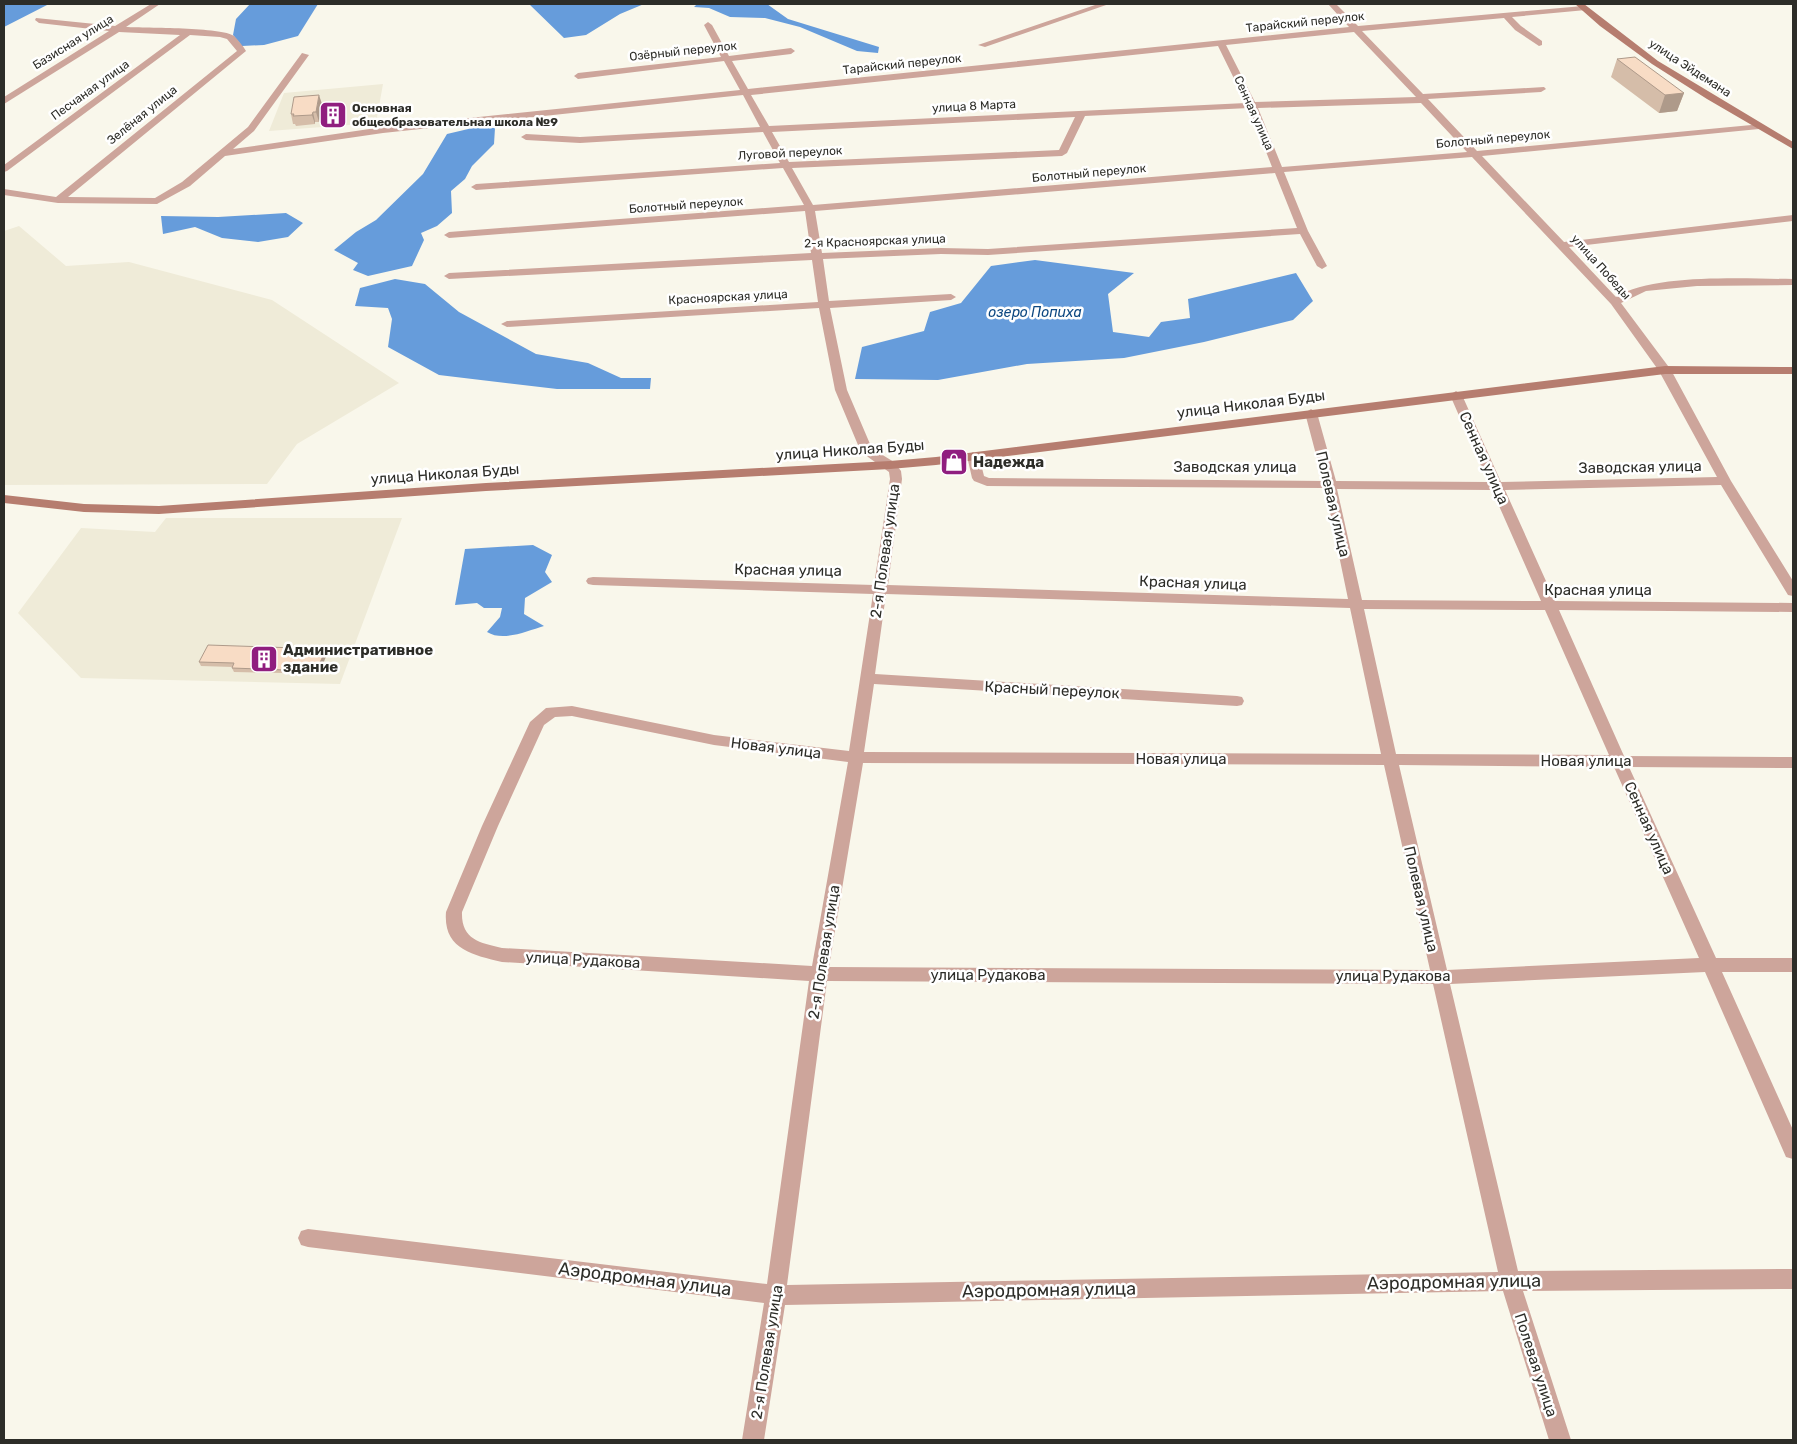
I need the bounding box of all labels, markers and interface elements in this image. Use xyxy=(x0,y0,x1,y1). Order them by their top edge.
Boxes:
street label: Тарайский переулок xyxy=(1245,9,1366,35)
street label: Базисная улица xyxy=(30,12,116,72)
street label: улица Эйдемана xyxy=(1646,36,1734,100)
street label: Озёрный переулок xyxy=(628,38,738,64)
street label: Тарайский переулок xyxy=(842,51,963,77)
street label: Песчаная улица xyxy=(48,57,132,123)
street label: Сенная улица xyxy=(1231,74,1277,152)
street label: Зелёная улица xyxy=(104,83,180,147)
street label: улица 8 Марта xyxy=(932,97,1016,115)
building icon: Основная общеобразовательная школа №9 xyxy=(318,100,348,130)
place label: Основная общеобразовательная школа №9 xyxy=(352,101,558,129)
street label: Болотный переулок xyxy=(1435,127,1551,151)
street label: Луговой переулок xyxy=(737,143,843,163)
street label: Болотный переулок xyxy=(1031,161,1147,185)
street label: Болотный переулок xyxy=(628,194,744,216)
street label: 2-я Красноярская улица xyxy=(804,232,946,250)
street label: улица Победы xyxy=(1568,232,1634,302)
street label: Красноярская улица xyxy=(668,287,788,307)
water label: озеро Попиха xyxy=(988,304,1082,321)
street label: улица Николая Буды xyxy=(1176,386,1326,422)
street label: Сенная улица xyxy=(1455,409,1513,507)
street label: улица Николая Буды xyxy=(775,436,925,464)
shop icon: Надежда xyxy=(939,447,969,477)
street label: Полевая улица xyxy=(1312,449,1354,559)
place label: Надежда xyxy=(973,453,1044,471)
street label: Заводская улица xyxy=(1578,457,1702,477)
street label: Заводская улица xyxy=(1173,458,1297,476)
street label: улица Николая Буды xyxy=(370,460,520,488)
street label: 2-я Полевая улица xyxy=(867,483,903,619)
street label: Красная улица xyxy=(734,560,842,580)
street label: Красная улица xyxy=(1139,572,1247,594)
street label: Красная улица xyxy=(1544,581,1652,599)
place label: Административное здание xyxy=(283,641,433,676)
building icon: Административное здание xyxy=(249,644,279,674)
street label: Красный переулок xyxy=(984,677,1120,703)
street label: Новая улица xyxy=(730,734,822,762)
street label: Новая улица xyxy=(1135,750,1227,768)
street label: Новая улица xyxy=(1540,752,1632,770)
street label: Сенная улица xyxy=(1620,779,1678,877)
street label: Полевая улица xyxy=(1400,844,1442,954)
street label: 2-я Полевая улица xyxy=(805,884,843,1020)
street label: улица Рудакова xyxy=(525,948,641,972)
street label: улица Рудакова xyxy=(931,966,1045,984)
street label: улица Рудакова xyxy=(1336,967,1450,985)
street label: Аэродромная улица xyxy=(557,1257,733,1301)
street label: Аэродромная улица xyxy=(1367,1269,1541,1295)
street label: Аэродромная улица xyxy=(962,1277,1136,1303)
street label: 2-я Полевая улица xyxy=(748,1284,786,1420)
street label: Полевая улица xyxy=(1511,1311,1561,1419)

